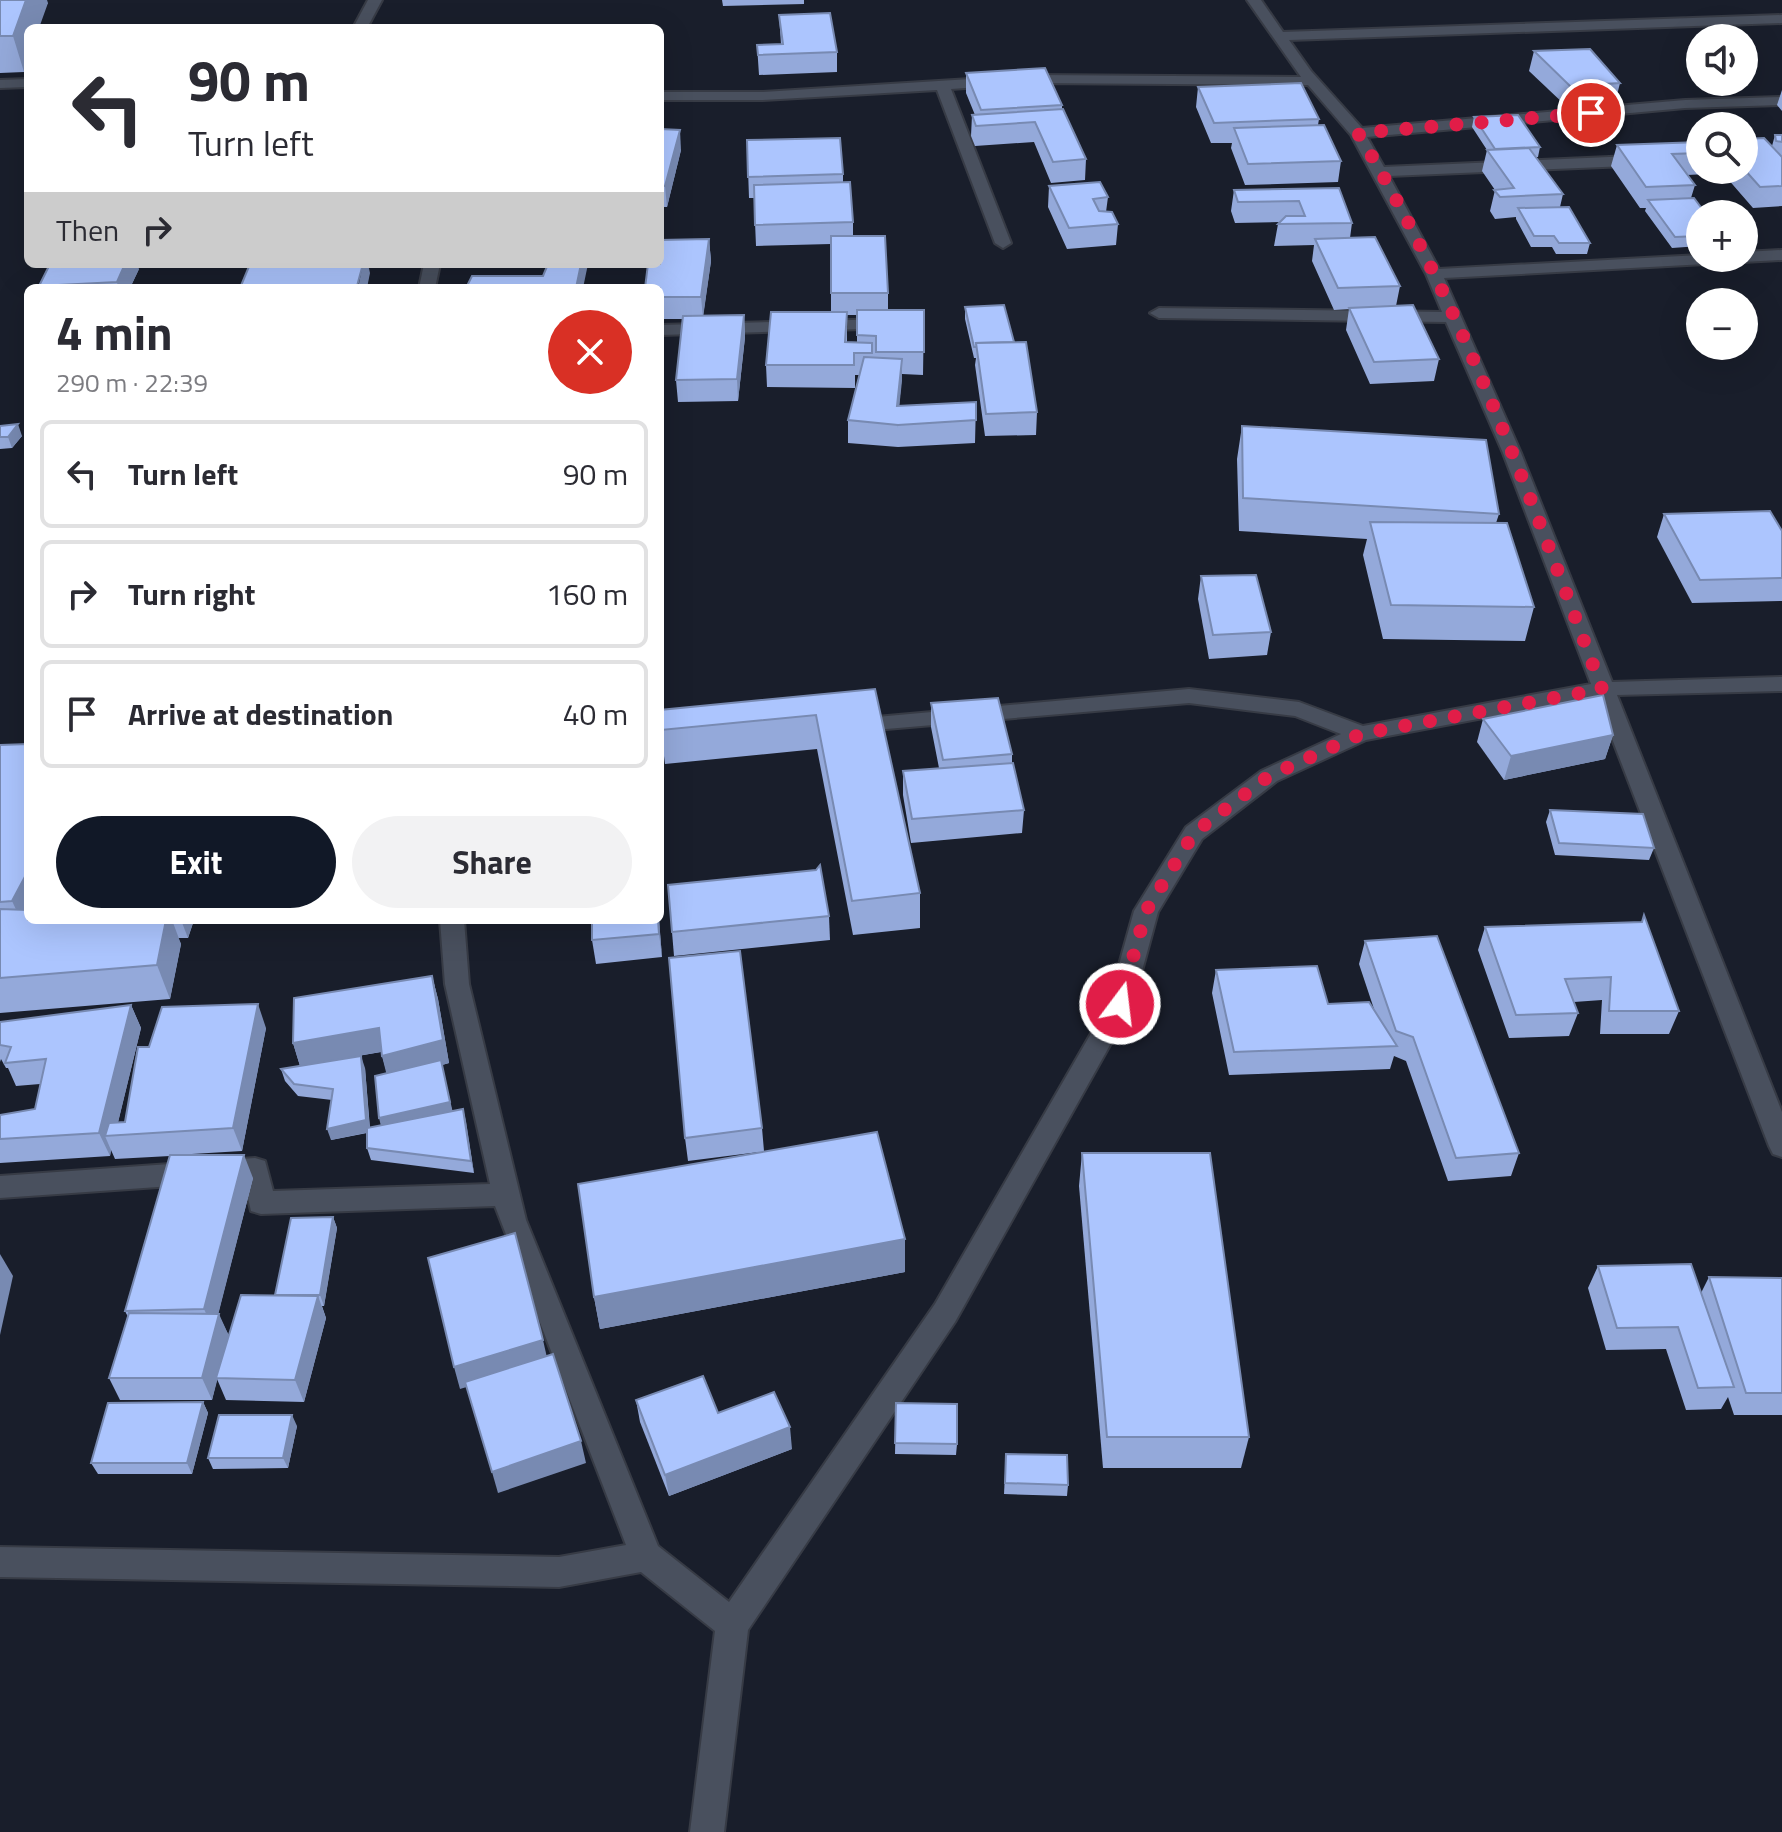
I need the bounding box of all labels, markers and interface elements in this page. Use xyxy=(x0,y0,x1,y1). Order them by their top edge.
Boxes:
map controls xyxy=(1686,24,1758,360)
button: sound xyxy=(1686,24,1758,96)
text: 90 m xyxy=(188,38,310,123)
icon: left xyxy=(56,56,160,160)
pin xyxy=(1557,79,1625,147)
icon: arrive xyxy=(1569,91,1613,135)
button: search xyxy=(1686,112,1758,184)
text: Turn left xyxy=(188,115,314,170)
button: + xyxy=(1686,200,1758,272)
text: Then xyxy=(56,207,119,253)
icon: right xyxy=(135,208,179,252)
button: − xyxy=(1686,288,1758,360)
text: 4 min xyxy=(56,296,173,369)
button: close xyxy=(548,310,632,394)
text: 290 m · 22:39 xyxy=(56,363,208,402)
text: Turn left xyxy=(128,451,238,497)
text: 90 m xyxy=(563,451,628,497)
icon: left xyxy=(60,452,104,496)
text: Turn right xyxy=(128,571,256,617)
text: 160 m xyxy=(546,571,628,617)
icon: right xyxy=(60,572,104,616)
text: Arrive at destination xyxy=(128,691,393,737)
text: 40 m xyxy=(563,691,628,737)
icon: arrive xyxy=(60,692,104,736)
button: Exit xyxy=(56,816,336,908)
button: Share xyxy=(352,816,632,908)
position arrow xyxy=(1078,962,1162,1046)

